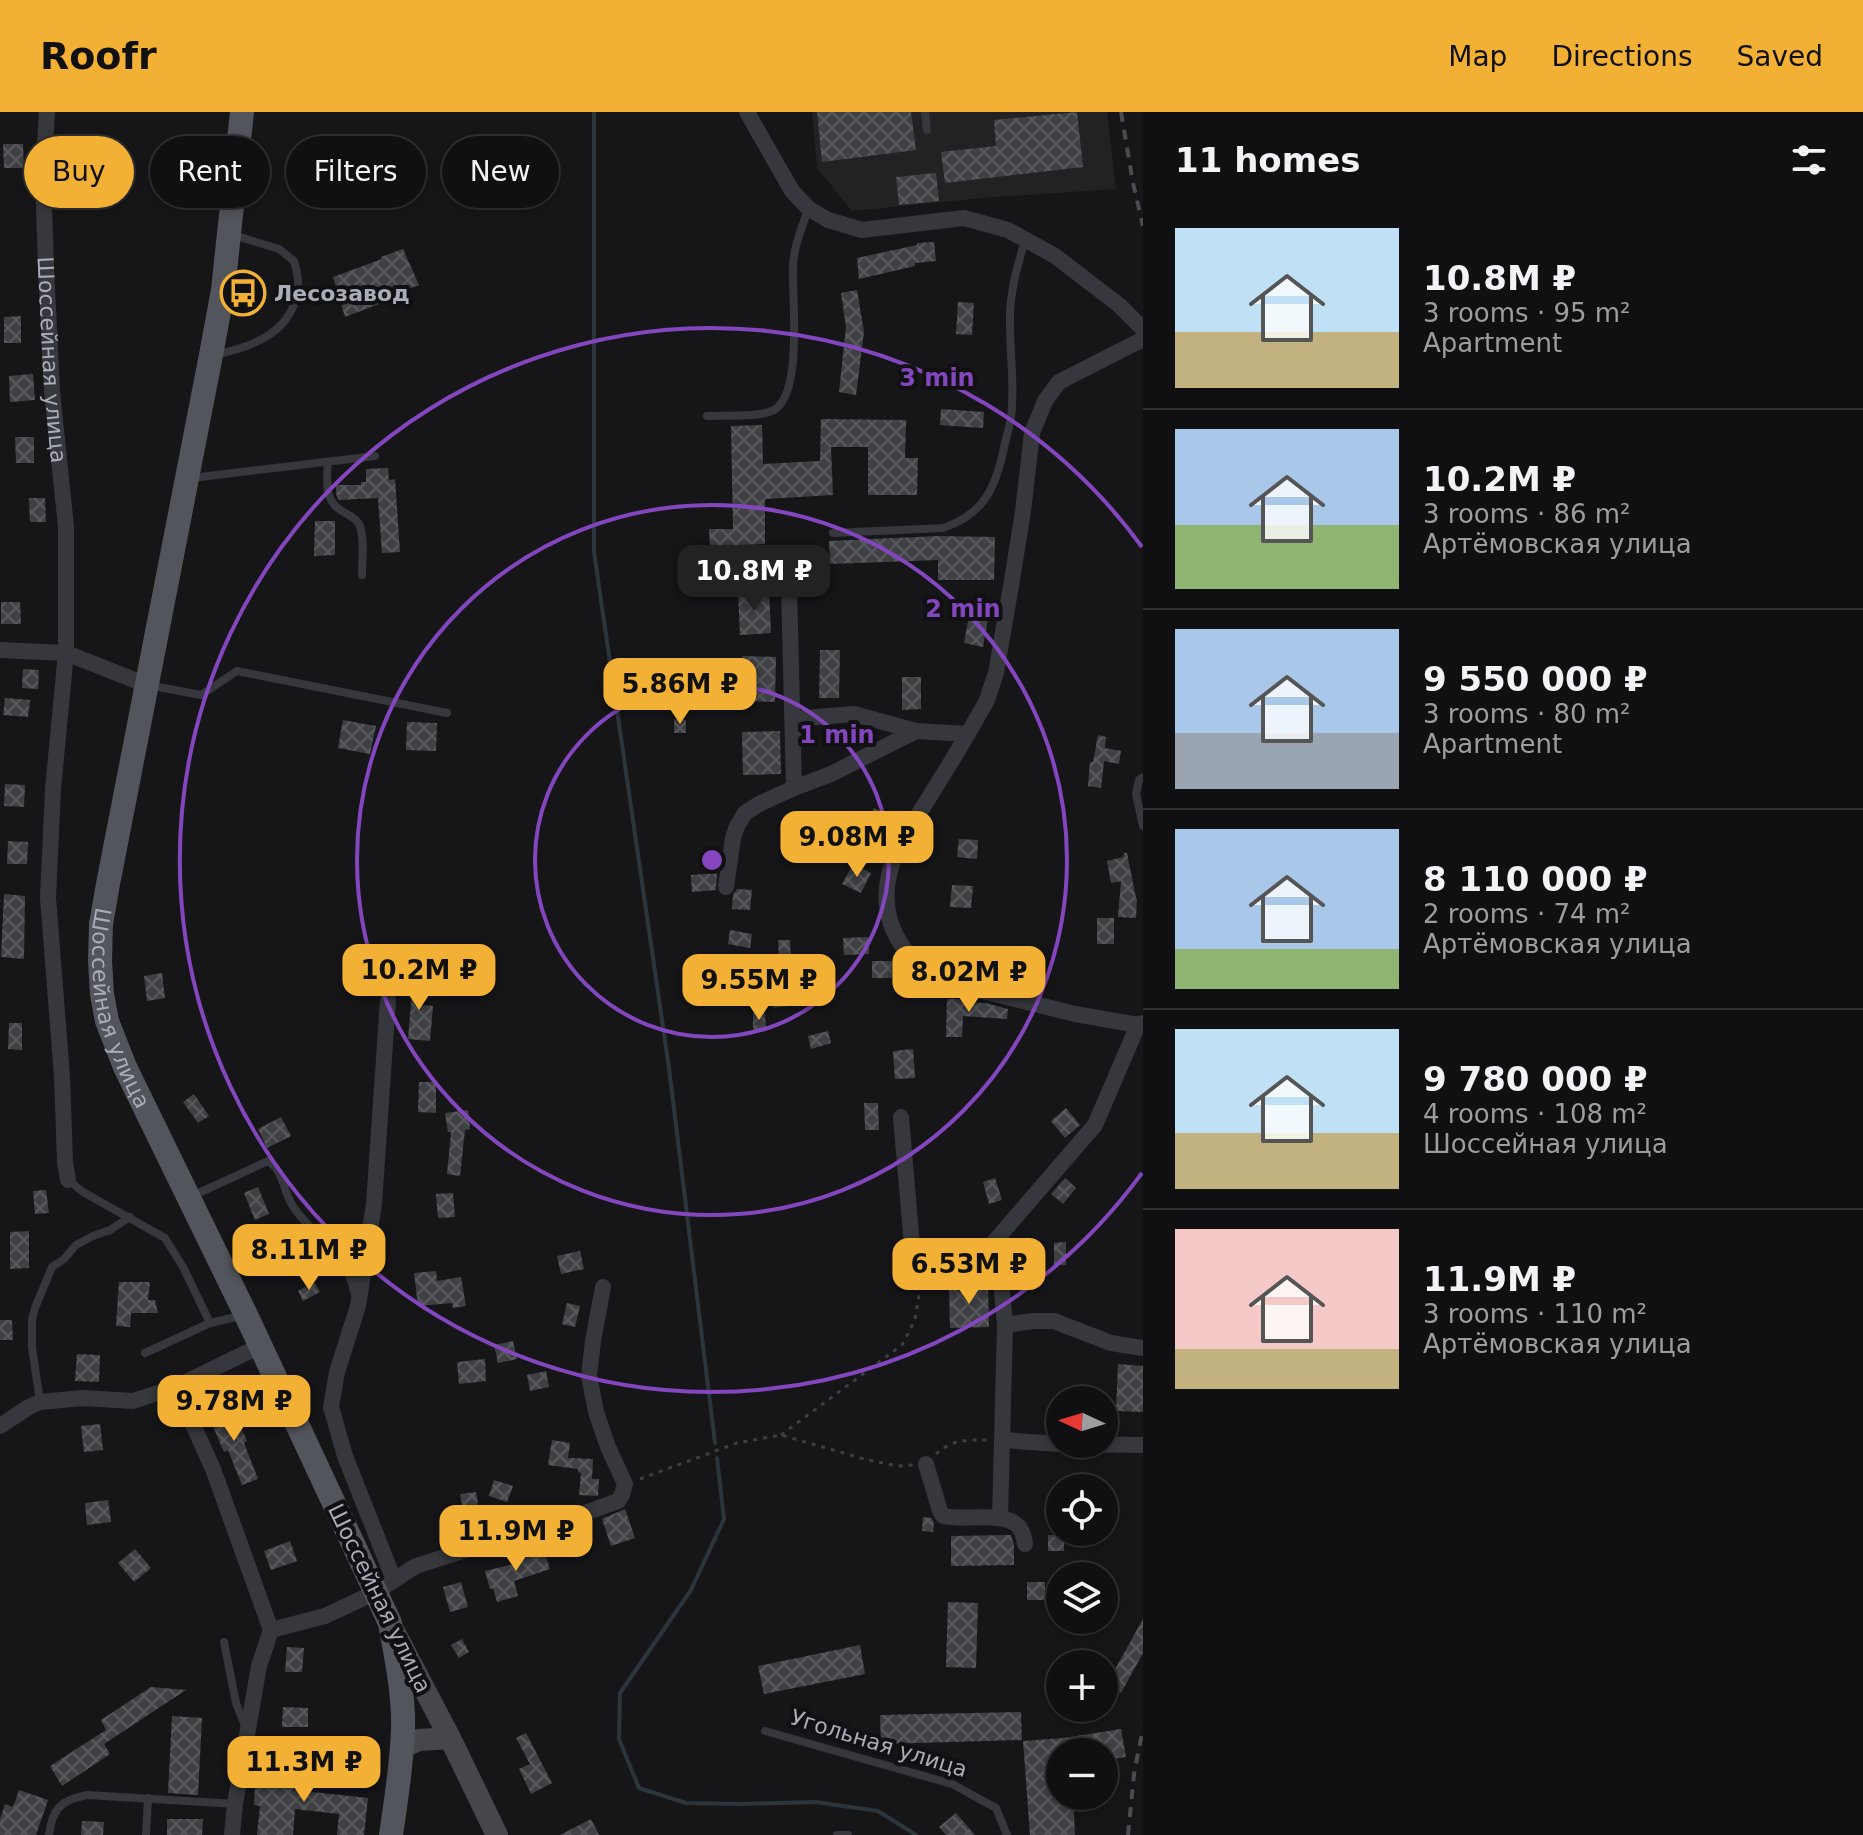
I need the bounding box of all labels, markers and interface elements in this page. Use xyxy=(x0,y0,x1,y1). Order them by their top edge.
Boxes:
text: Roofr xyxy=(40,34,157,78)
text: Map xyxy=(1448,40,1507,73)
text: Directions xyxy=(1551,40,1692,73)
text: Saved xyxy=(1736,40,1823,73)
chip: Buy xyxy=(24,136,134,208)
chip: Rent xyxy=(150,136,270,208)
chip: Filters xyxy=(286,136,426,208)
chip: New xyxy=(442,136,559,208)
icon: filters xyxy=(1787,138,1831,182)
text: 11 homes xyxy=(1175,140,1360,180)
street label: Шоссейная улица xyxy=(32,256,71,464)
text: 10.8M ₽ xyxy=(1423,258,1576,298)
icon: home xyxy=(1239,260,1335,356)
bus stop icon: Лесозавод xyxy=(219,269,267,317)
place label: Лесозавод xyxy=(274,281,410,306)
text: 3 rooms · 95 m² xyxy=(1423,298,1631,328)
text: Apartment xyxy=(1423,328,1562,358)
text: 3 min xyxy=(899,364,975,392)
text: 10.2M ₽ xyxy=(1423,459,1576,499)
icon: home xyxy=(1239,461,1335,557)
text: 3 rooms · 86 m² xyxy=(1423,499,1631,529)
text: Артёмовская улица xyxy=(1423,529,1692,559)
pin: 10.8M ₽ xyxy=(680,545,828,613)
text: 10.8M ₽ xyxy=(695,556,813,586)
text: 2 min xyxy=(925,595,1001,623)
pin: 5.86M ₽ xyxy=(606,658,754,726)
text: 9 550 000 ₽ xyxy=(1423,659,1648,699)
icon: home xyxy=(1239,661,1335,757)
text: 5.86M ₽ xyxy=(621,669,739,699)
text: 3 rooms · 80 m² xyxy=(1423,699,1631,729)
text: 1 min xyxy=(799,721,875,749)
text: Apartment xyxy=(1423,729,1562,759)
pin: 9.08M ₽ xyxy=(783,811,931,879)
text: 9.08M ₽ xyxy=(798,822,916,852)
centre of rings xyxy=(698,846,726,874)
text: 8 110 000 ₽ xyxy=(1423,859,1648,899)
icon: home xyxy=(1239,861,1335,957)
text: 2 rooms · 74 m² xyxy=(1423,899,1631,929)
street label: Шоссейная улица xyxy=(87,906,155,1112)
text: Артёмовская улица xyxy=(1423,929,1692,959)
pin: 10.2M ₽ xyxy=(345,944,493,1012)
pin: 8.02M ₽ xyxy=(895,946,1043,1014)
pin: 9.55M ₽ xyxy=(685,954,833,1022)
text: 10.2M ₽ xyxy=(360,955,478,985)
text: 8.02M ₽ xyxy=(910,957,1028,987)
text: 9.55M ₽ xyxy=(700,965,818,995)
text: 9 780 000 ₽ xyxy=(1423,1059,1648,1099)
icon: home xyxy=(1239,1061,1335,1157)
text: 4 rooms · 108 m² xyxy=(1423,1099,1647,1129)
text: Шоссейная улица xyxy=(1423,1129,1668,1159)
pin: 8.11M ₽ xyxy=(235,1224,383,1292)
text: 8.11M ₽ xyxy=(250,1235,368,1265)
pin: 6.53M ₽ xyxy=(895,1238,1043,1306)
text: 6.53M ₽ xyxy=(910,1249,1028,1279)
text: 11.9M ₽ xyxy=(1423,1259,1576,1299)
icon: home xyxy=(1239,1261,1335,1357)
text: 3 rooms · 110 m² xyxy=(1423,1299,1647,1329)
text: Артёмовская улица xyxy=(1423,1329,1692,1359)
pin: 9.78M ₽ xyxy=(160,1375,308,1443)
text: 9.78M ₽ xyxy=(175,1386,293,1416)
north arrow xyxy=(1046,1386,1118,1458)
map controls xyxy=(1046,1386,1118,1810)
button: locate xyxy=(1046,1474,1118,1546)
street label: Шоссейная улица xyxy=(323,1500,436,1697)
pin: 11.9M ₽ xyxy=(442,1505,590,1573)
text: 11.9M ₽ xyxy=(457,1516,575,1546)
button: layers xyxy=(1046,1562,1118,1634)
button: + xyxy=(1046,1650,1118,1722)
street label: Угольная улица xyxy=(788,1705,970,1782)
pin: 11.3M ₽ xyxy=(230,1736,378,1804)
button: − xyxy=(1046,1738,1118,1810)
text: 11.3M ₽ xyxy=(245,1747,363,1777)

